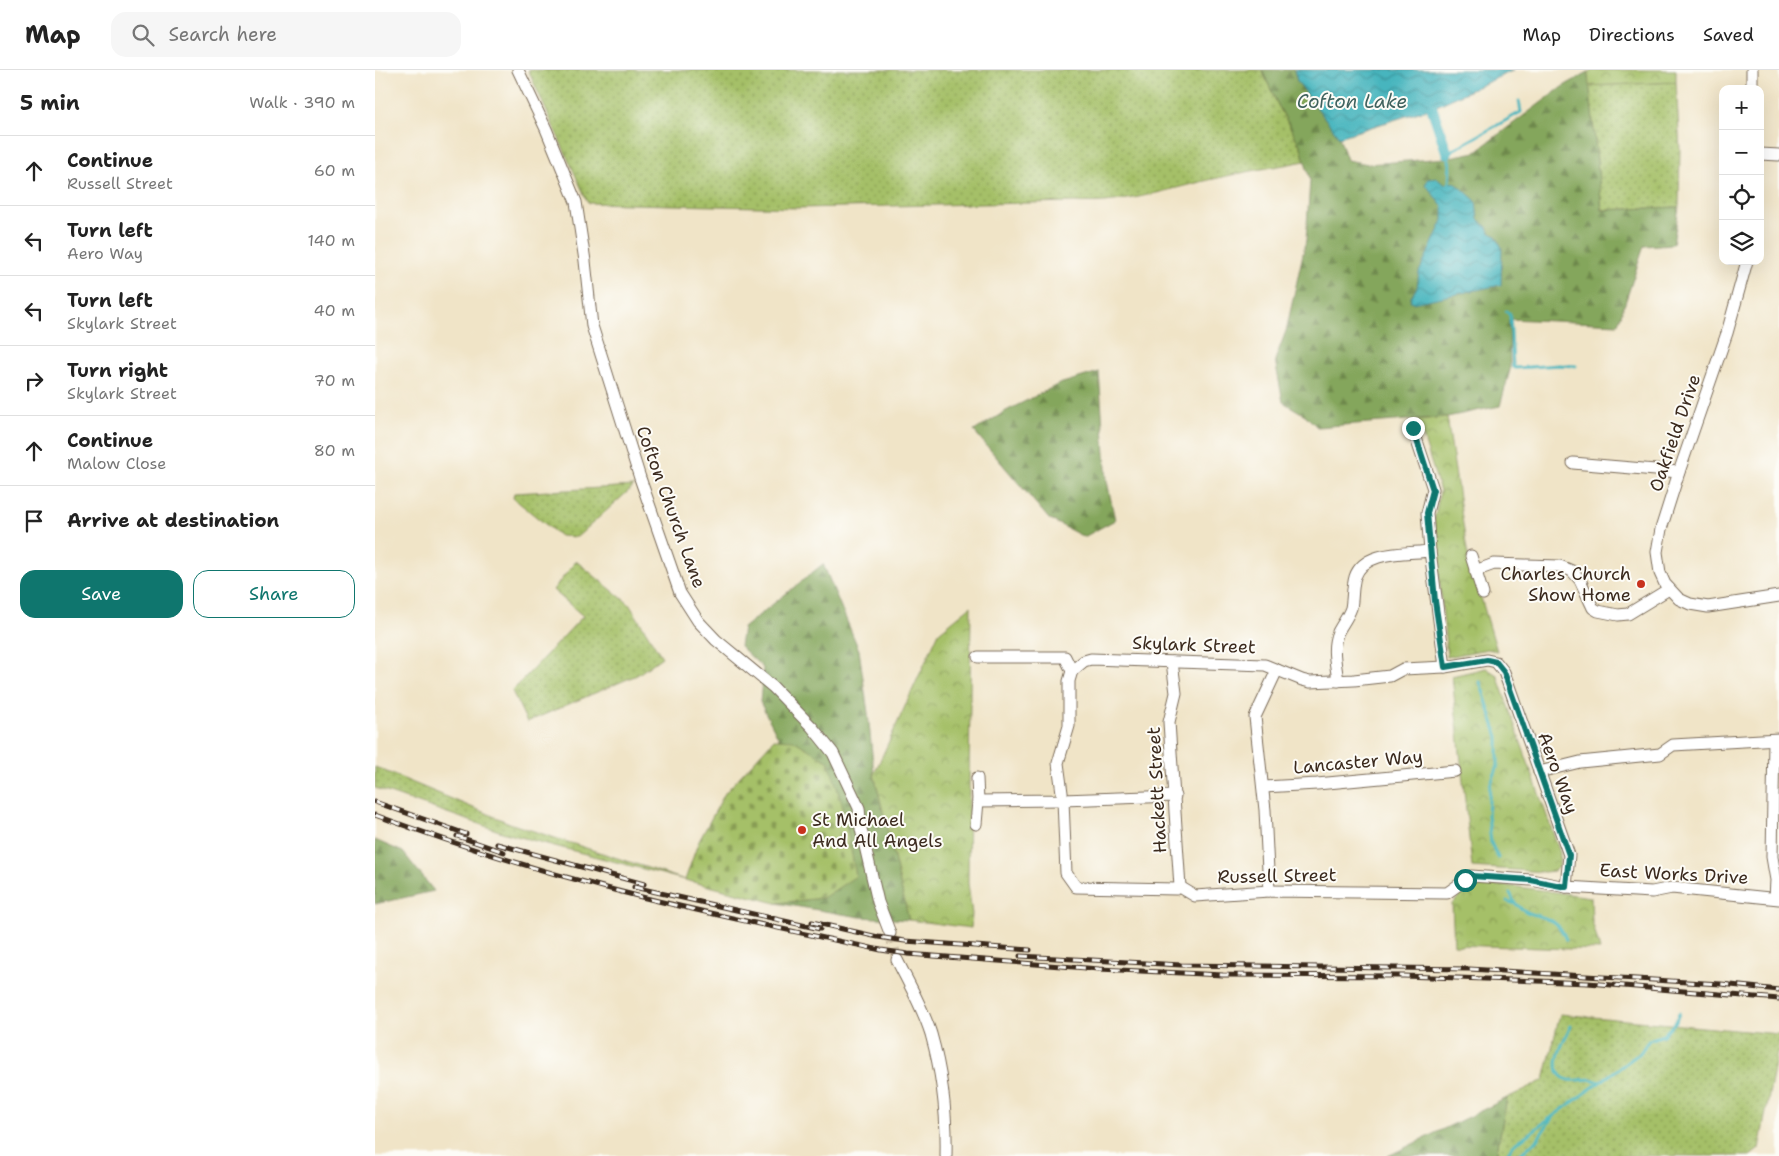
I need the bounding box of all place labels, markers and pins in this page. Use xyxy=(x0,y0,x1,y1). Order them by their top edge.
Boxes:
place label: Charles Church Show Home xyxy=(1500,562,1631,607)
marker: Charles Church Show Home xyxy=(1635,578,1647,590)
place label: St Michael And All Angels xyxy=(812,808,943,853)
marker: St Michael And All Angels xyxy=(796,824,808,836)

